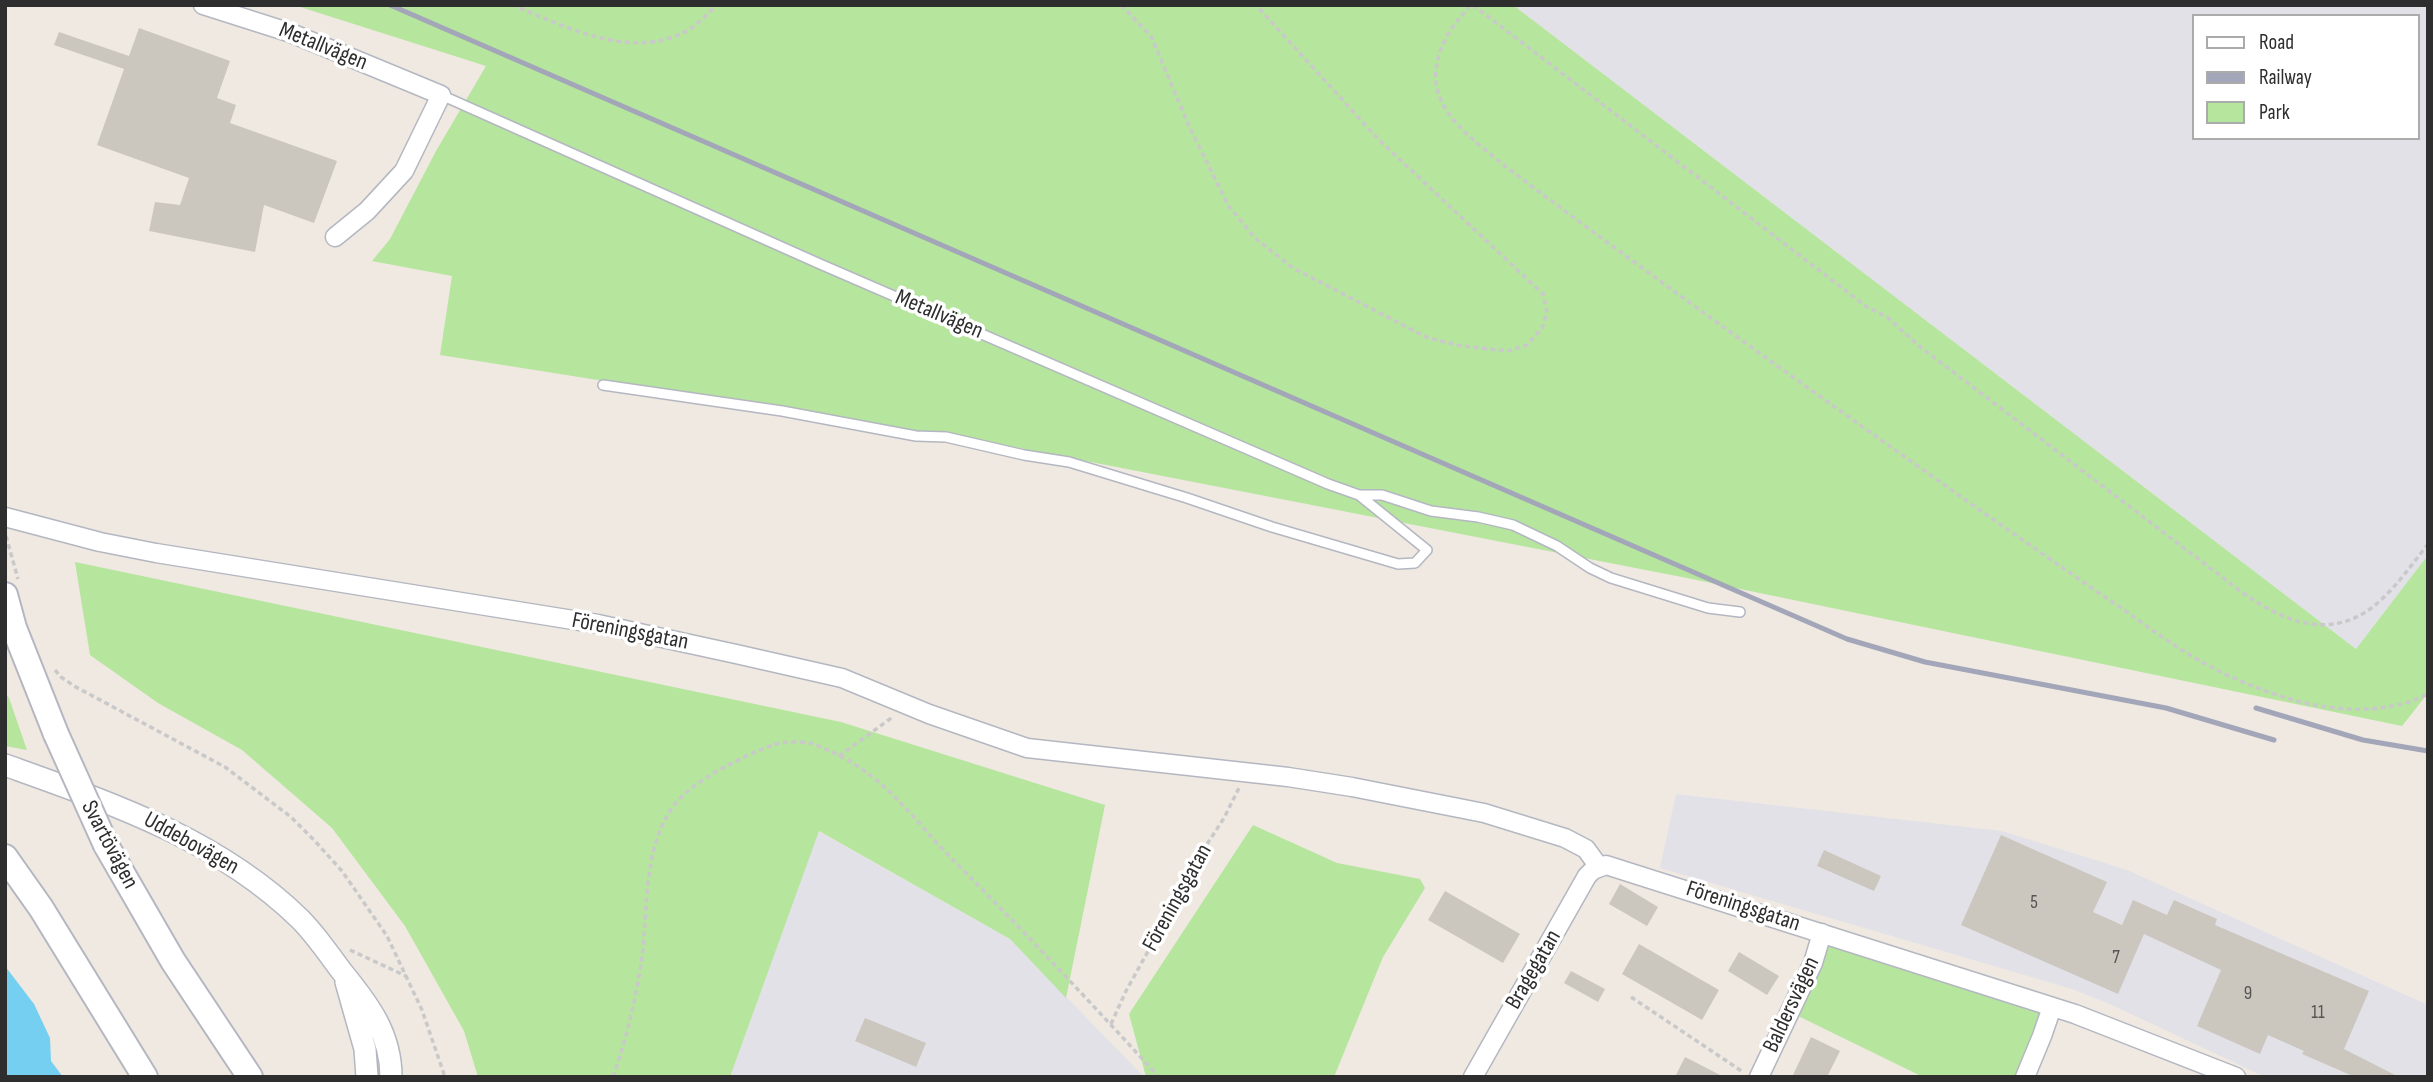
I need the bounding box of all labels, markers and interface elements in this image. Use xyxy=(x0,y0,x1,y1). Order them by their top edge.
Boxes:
legend xyxy=(2192,14,2419,140)
street label: Metallvägen xyxy=(275,17,371,77)
text: Road xyxy=(2259,30,2294,55)
text: Railway xyxy=(2259,65,2312,90)
text: Park xyxy=(2259,100,2290,125)
street label: Metallvägen xyxy=(891,284,987,346)
street label: Föreningsgatan xyxy=(569,607,691,657)
street label: Svartövägen xyxy=(74,796,144,894)
street label: Uddebovägen xyxy=(139,807,243,881)
street label: Föreningsgatan xyxy=(1137,840,1219,956)
street label: Föreningsgatan xyxy=(1683,876,1803,938)
house number: 5 xyxy=(2030,892,2038,914)
street label: Bragegatan xyxy=(1500,925,1568,1015)
house number: 7 xyxy=(2112,947,2120,969)
street label: Baldersvägen xyxy=(1758,953,1826,1057)
house number: 9 xyxy=(2244,983,2252,1005)
house number: 11 xyxy=(2311,1002,2325,1024)

